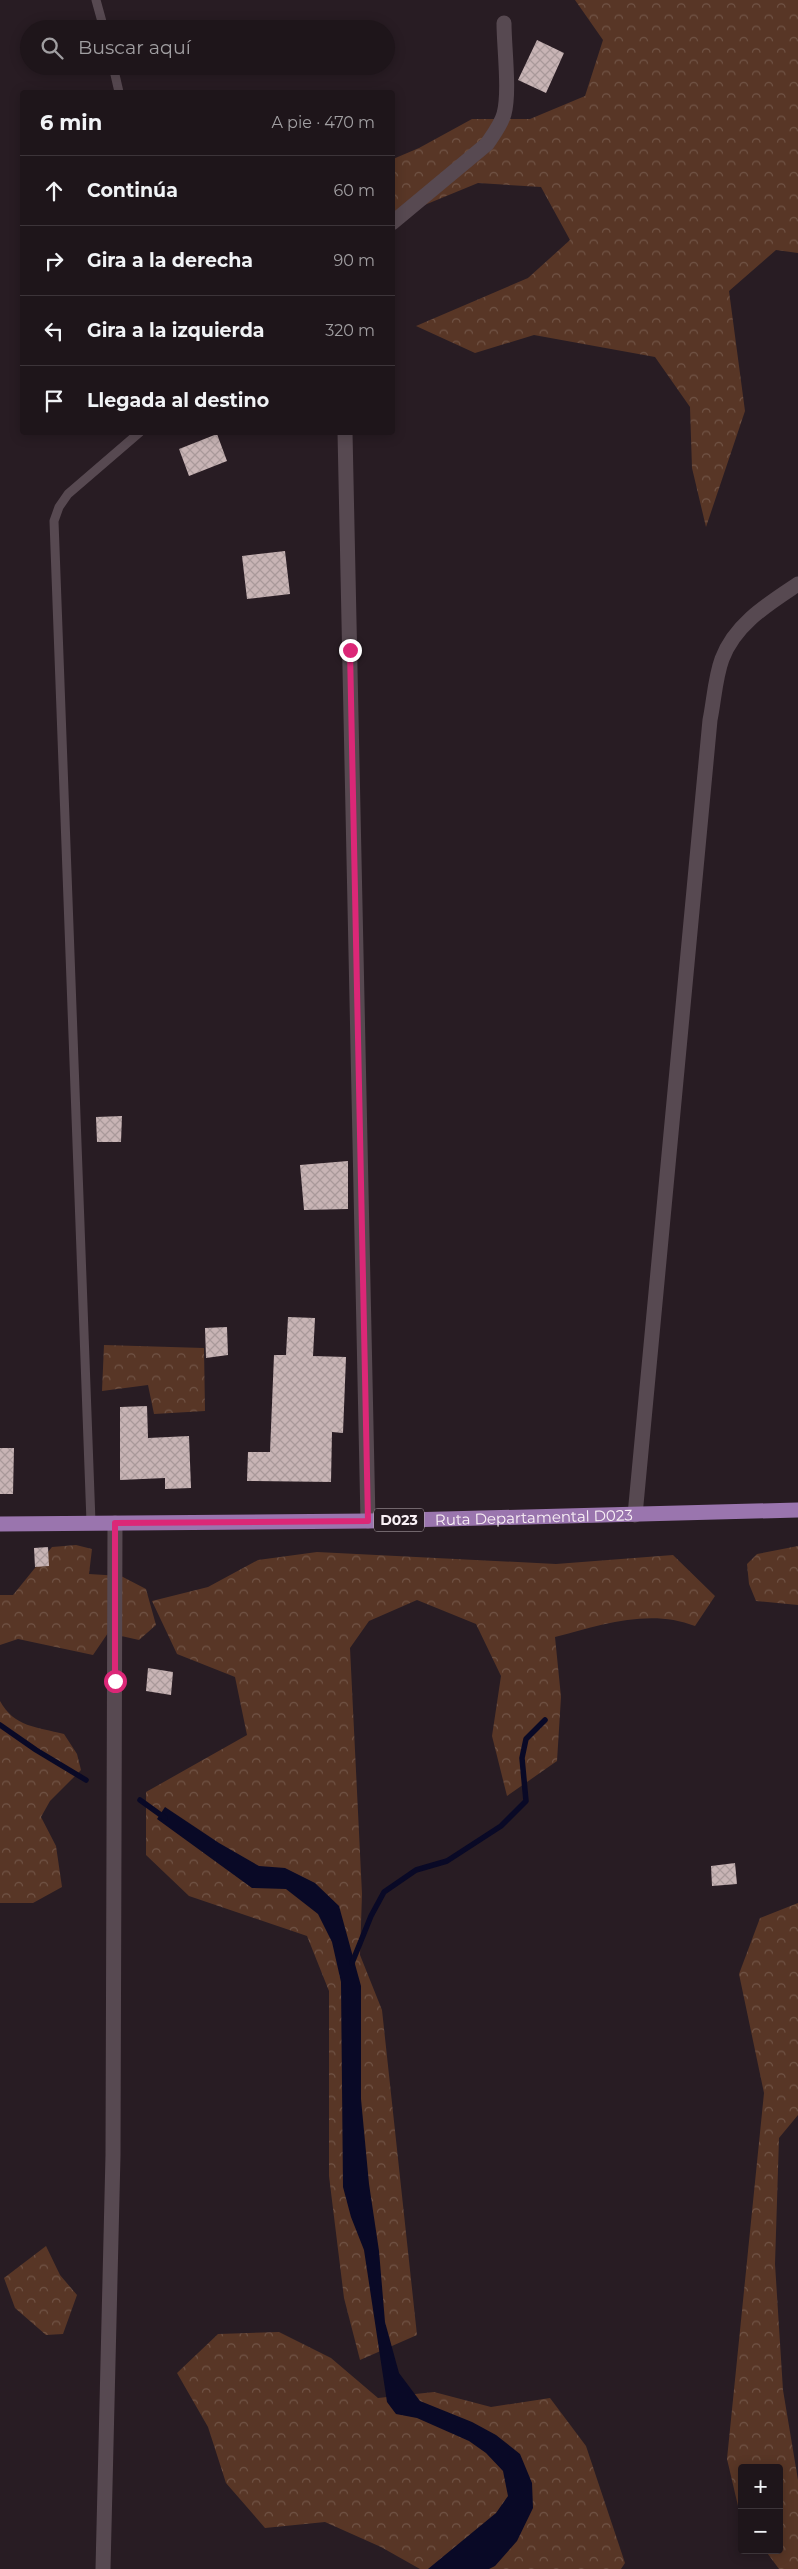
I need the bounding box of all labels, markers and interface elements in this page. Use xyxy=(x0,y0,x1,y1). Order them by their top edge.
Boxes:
search box xyxy=(20,20,395,75)
icon: search xyxy=(38,34,66,62)
text: Buscar aquí xyxy=(78,36,191,59)
text: 6 min xyxy=(40,110,102,135)
text: A pie · 470 m xyxy=(271,113,375,132)
icon: ahead xyxy=(40,177,68,205)
text: Continúa xyxy=(87,179,178,202)
text: 60 m xyxy=(333,181,375,200)
icon: right xyxy=(40,247,68,275)
text: Gira a la derecha xyxy=(87,249,253,272)
text: 90 m xyxy=(333,251,375,270)
icon: left xyxy=(40,317,68,345)
text: Gira a la izquierda xyxy=(87,319,265,342)
text: 320 m xyxy=(325,321,375,340)
icon: arrive xyxy=(40,387,68,415)
text: Llegada al destino xyxy=(87,389,269,412)
route end xyxy=(339,639,362,662)
street label: Ruta Departamental D023 xyxy=(435,1505,633,1529)
road number: D023 xyxy=(374,1508,424,1532)
route start xyxy=(104,1670,127,1693)
map controls xyxy=(738,2464,783,2554)
button: + xyxy=(738,2464,783,2509)
button: − xyxy=(738,2509,783,2554)

